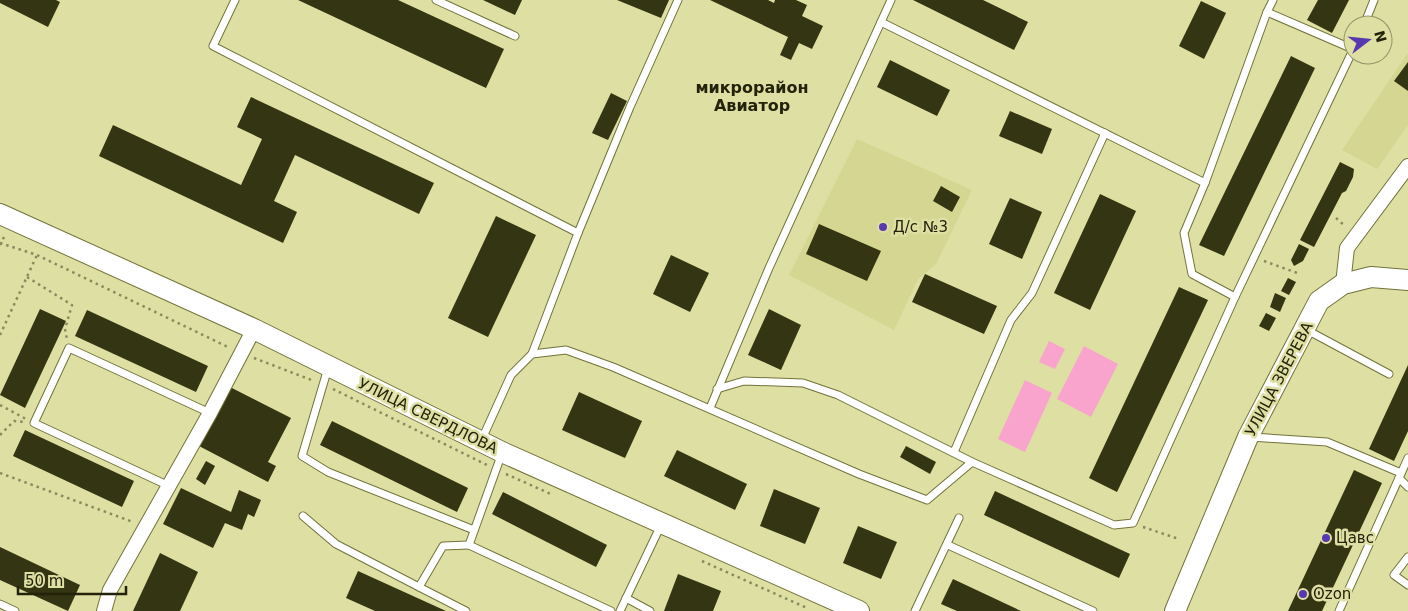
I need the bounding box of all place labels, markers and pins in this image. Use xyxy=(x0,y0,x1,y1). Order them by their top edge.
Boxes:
place label: Д/с №3 xyxy=(893,218,948,236)
marker: Д/с №3 xyxy=(877,221,889,233)
place label: Цавс xyxy=(1336,529,1374,547)
marker: Цавс xyxy=(1320,532,1332,544)
place label: Ozon xyxy=(1313,585,1351,603)
marker: Ozon xyxy=(1297,588,1309,600)

